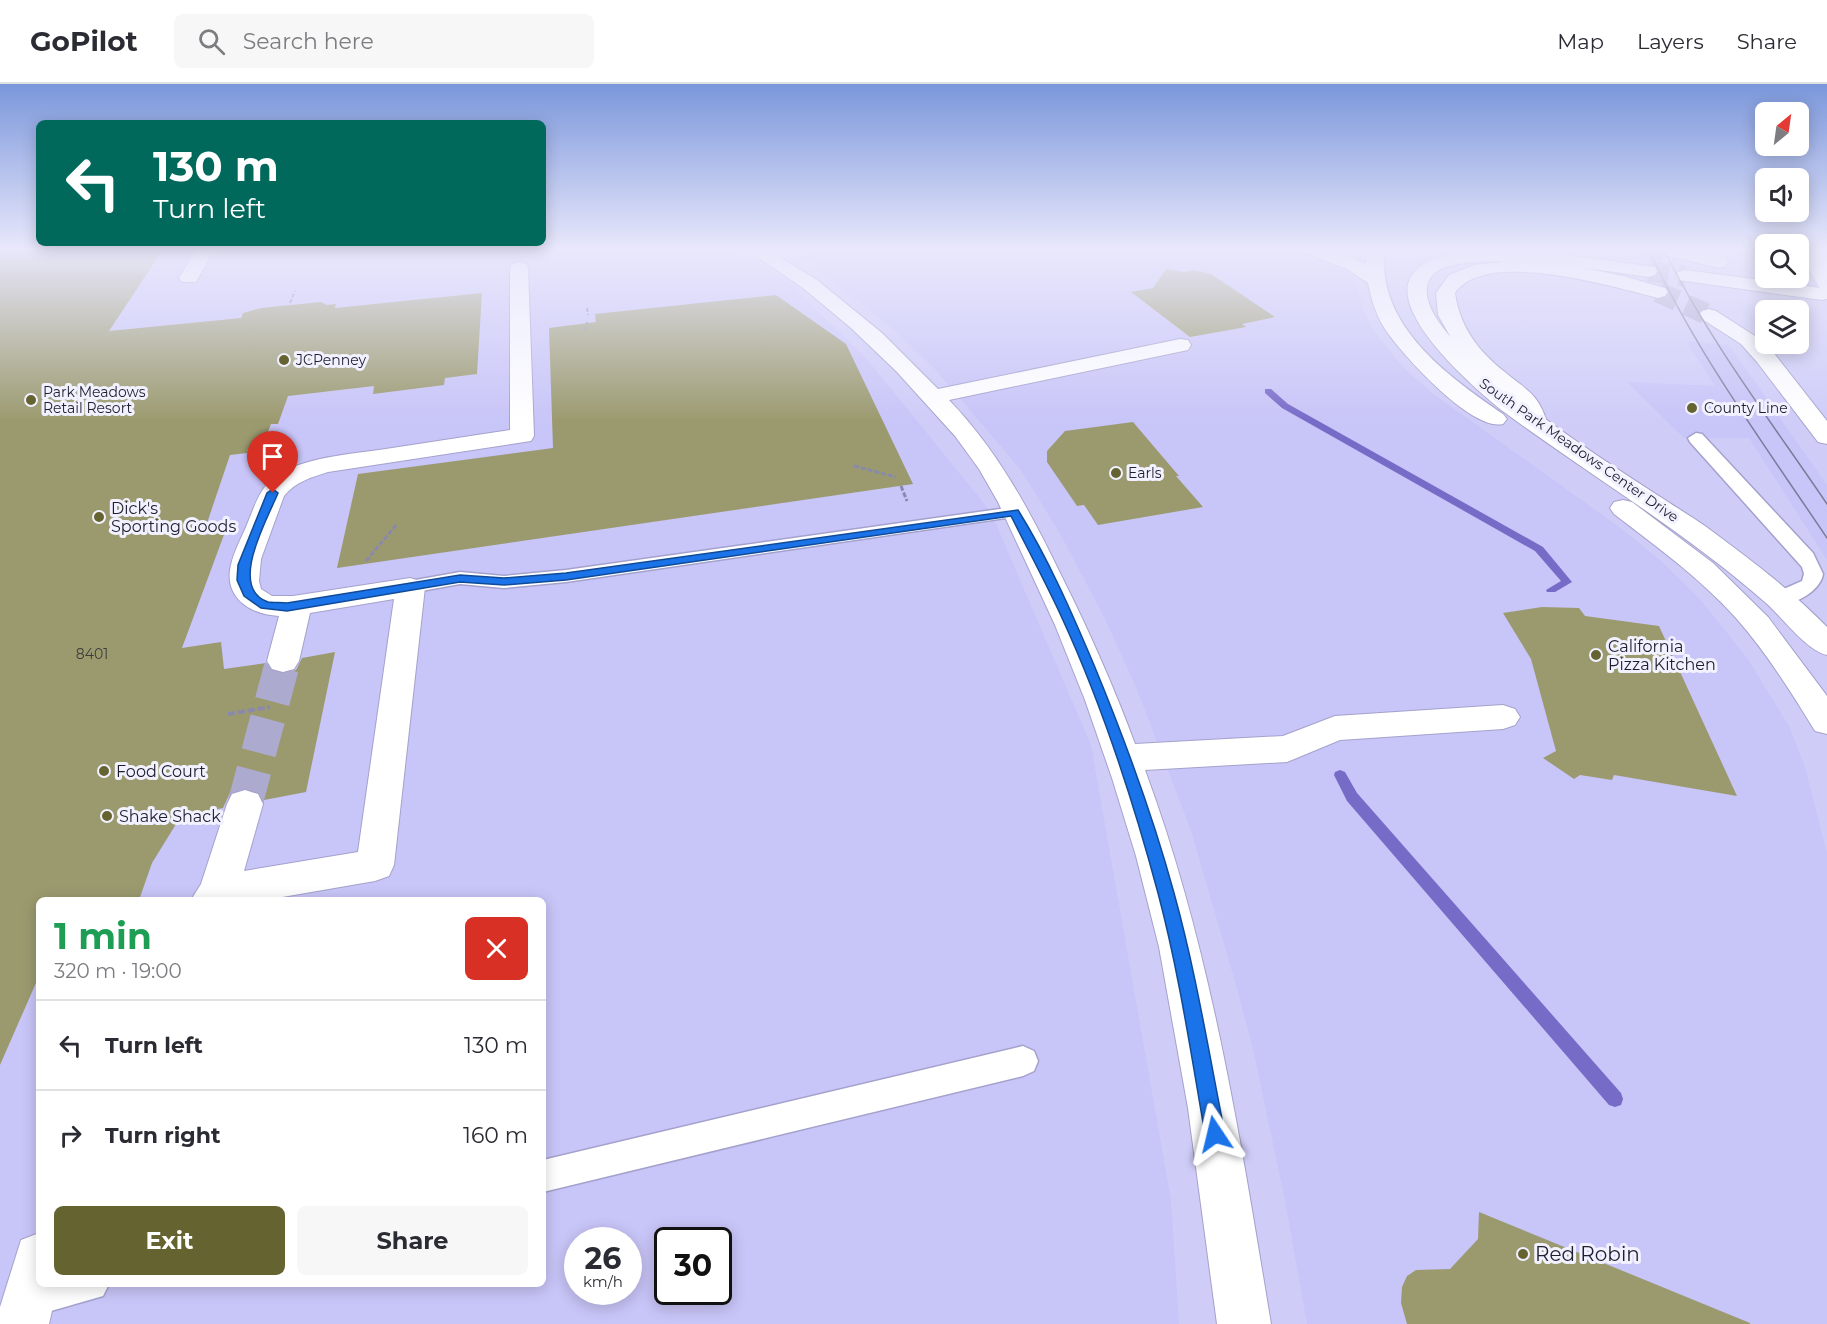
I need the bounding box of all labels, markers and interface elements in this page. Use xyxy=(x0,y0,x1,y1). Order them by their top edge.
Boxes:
search box xyxy=(174,14,594,68)
text: GoPilot xyxy=(30,24,138,58)
icon: search xyxy=(195,25,228,58)
text: Search here xyxy=(243,28,374,55)
text: Map xyxy=(1557,29,1604,54)
text: Layers xyxy=(1637,29,1704,54)
text: Share xyxy=(1737,29,1797,54)
north arrow xyxy=(1755,102,1809,156)
map controls xyxy=(1755,102,1809,354)
text: 130 m xyxy=(153,140,279,192)
icon: left xyxy=(54,144,132,222)
button: sound xyxy=(1755,168,1809,222)
text: Turn left xyxy=(153,192,266,225)
button: search xyxy=(1755,234,1809,288)
button: layers xyxy=(1755,300,1809,354)
place label: JCPenney xyxy=(295,351,367,369)
marker: JCPenney xyxy=(277,353,291,367)
street label: South Park Meadows Center Drive xyxy=(1476,374,1682,526)
place label: Park Meadows Retail Resort xyxy=(43,383,146,417)
marker: Park Meadows Retail Resort xyxy=(24,393,38,407)
place label: County Line xyxy=(1704,399,1788,417)
marker: County Line xyxy=(1685,401,1699,415)
pin xyxy=(247,431,298,493)
icon: arrive xyxy=(256,440,289,473)
place label: Earls xyxy=(1128,464,1162,482)
marker: Earls xyxy=(1109,466,1123,480)
place label: Dick's Sporting Goods xyxy=(111,499,236,536)
marker: Dick's Sporting Goods xyxy=(92,510,106,524)
place label: California Pizza Kitchen xyxy=(1608,637,1716,674)
house number: 8401 xyxy=(76,645,108,663)
marker: California Pizza Kitchen xyxy=(1589,648,1603,662)
place label: Food Court xyxy=(116,762,206,781)
marker: Food Court xyxy=(97,764,111,778)
place label: Shake Shack xyxy=(119,807,221,826)
marker: Shake Shack xyxy=(100,809,114,823)
text: 1 min xyxy=(54,914,152,958)
button: close xyxy=(465,917,528,980)
text: 320 m · 19:00 xyxy=(54,959,182,983)
icon: left xyxy=(54,1029,87,1062)
text: Turn left xyxy=(105,1032,203,1059)
text: 130 m xyxy=(464,1032,528,1059)
position arrow xyxy=(1183,1102,1247,1166)
icon: right xyxy=(54,1119,87,1152)
text: Turn right xyxy=(105,1122,220,1149)
text: 160 m xyxy=(463,1122,528,1149)
button: Exit xyxy=(54,1206,285,1275)
button: Share xyxy=(297,1206,528,1275)
speed limit sign: 30 xyxy=(654,1227,732,1305)
text: 26 xyxy=(585,1240,621,1277)
place label: Red Robin xyxy=(1535,1242,1640,1266)
marker: Red Robin xyxy=(1516,1247,1530,1261)
text: km/h xyxy=(583,1272,623,1291)

